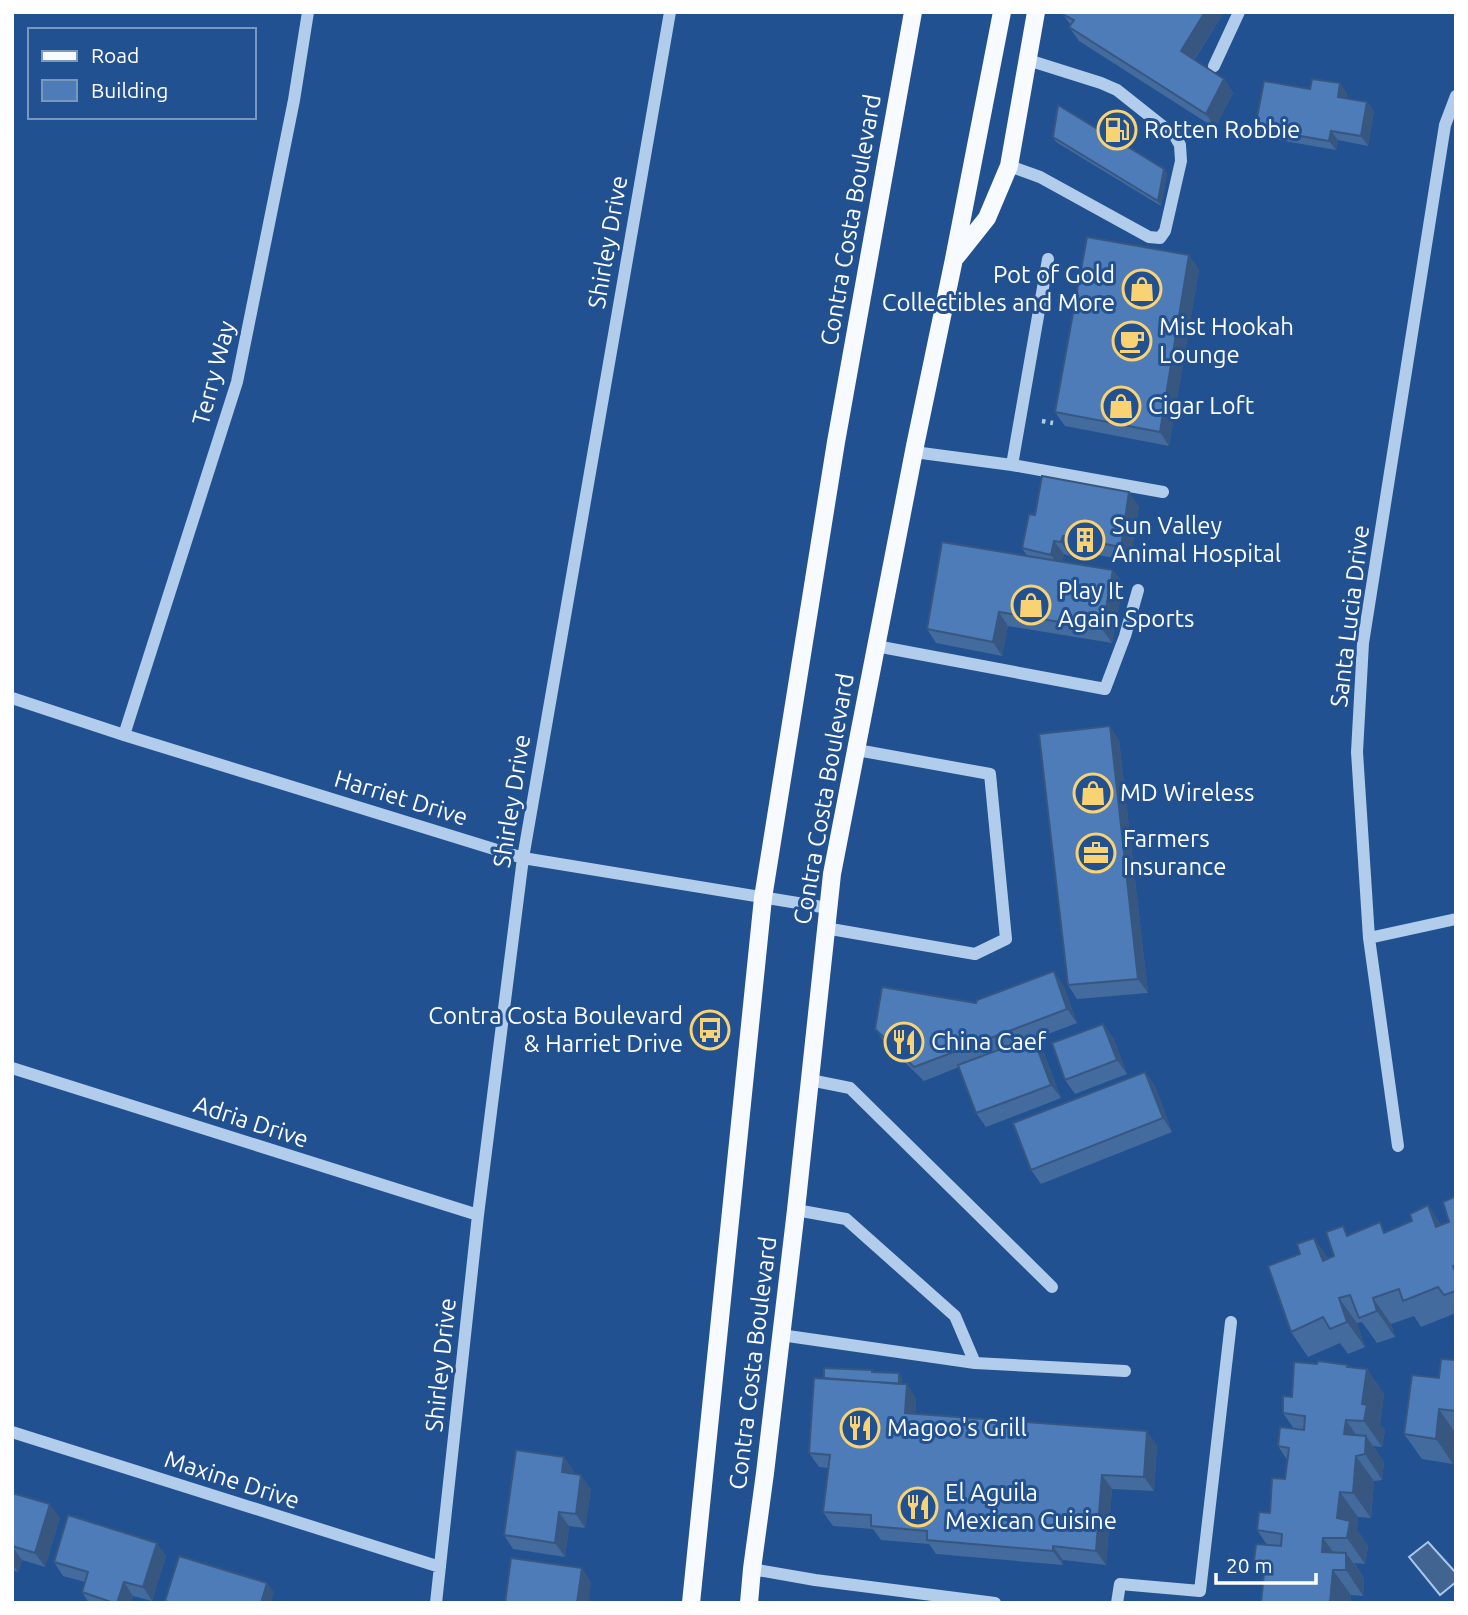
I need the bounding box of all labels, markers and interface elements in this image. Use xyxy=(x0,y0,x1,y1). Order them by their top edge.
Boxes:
legend xyxy=(28,28,256,119)
text: Road xyxy=(91,43,139,67)
text: Building xyxy=(91,78,168,102)
street label: Contra Costa Boulevard xyxy=(815,92,886,348)
fuel station icon: Rotten Robbie xyxy=(1096,109,1138,151)
place label: Rotten Robbie xyxy=(1144,116,1300,143)
street label: Shirley Drive xyxy=(583,173,632,311)
place label: Pot of Gold Collectibles and More xyxy=(882,261,1115,316)
shop icon: Pot of Gold Collectibles and More xyxy=(1121,268,1163,310)
place label: Mist Hookah Lounge xyxy=(1159,313,1294,368)
street label: Terry Way xyxy=(187,317,240,428)
cafe icon: Mist Hookah Lounge xyxy=(1111,320,1153,362)
shop icon: Cigar Loft xyxy=(1100,385,1142,427)
place label: Cigar Loft xyxy=(1148,392,1255,419)
place label: Sun Valley Animal Hospital xyxy=(1112,512,1281,567)
building icon: Sun Valley Animal Hospital xyxy=(1064,519,1106,561)
street label: Santa Lucia Drive xyxy=(1325,523,1374,709)
place label: Play It Again Sports xyxy=(1058,577,1194,632)
shop icon: Play It Again Sports xyxy=(1010,584,1052,626)
street label: Contra Costa Boulevard xyxy=(788,671,859,927)
street label: Shirley Drive xyxy=(488,732,535,869)
street label: Harriet Drive xyxy=(331,764,471,831)
shop icon: MD Wireless xyxy=(1072,772,1114,814)
place label: MD Wireless xyxy=(1120,779,1255,806)
place label: Farmers Insurance xyxy=(1123,825,1226,880)
office icon: Farmers Insurance xyxy=(1075,832,1117,874)
place label: Contra Costa Boulevard & Harriet Drive xyxy=(428,1002,683,1057)
bus stop icon: Contra Costa Boulevard & Harriet Drive xyxy=(689,1009,731,1051)
restaurant icon: China Caef xyxy=(883,1021,925,1063)
place label: China Caef xyxy=(931,1028,1047,1055)
street label: Adria Drive xyxy=(190,1090,312,1153)
street label: Contra Costa Boulevard xyxy=(724,1235,781,1491)
street label: Shirley Drive xyxy=(420,1297,461,1433)
restaurant icon: Magoo's Grill xyxy=(839,1407,881,1449)
place label: Magoo's Grill xyxy=(887,1414,1027,1441)
street label: Maxine Drive xyxy=(161,1445,303,1514)
place label: El Aguila Mexican Cuisine xyxy=(945,1479,1117,1534)
restaurant icon: El Aguila Mexican Cuisine xyxy=(897,1486,939,1528)
scale bar xyxy=(1216,1542,1316,1586)
text: 20 m xyxy=(1226,1553,1273,1577)

